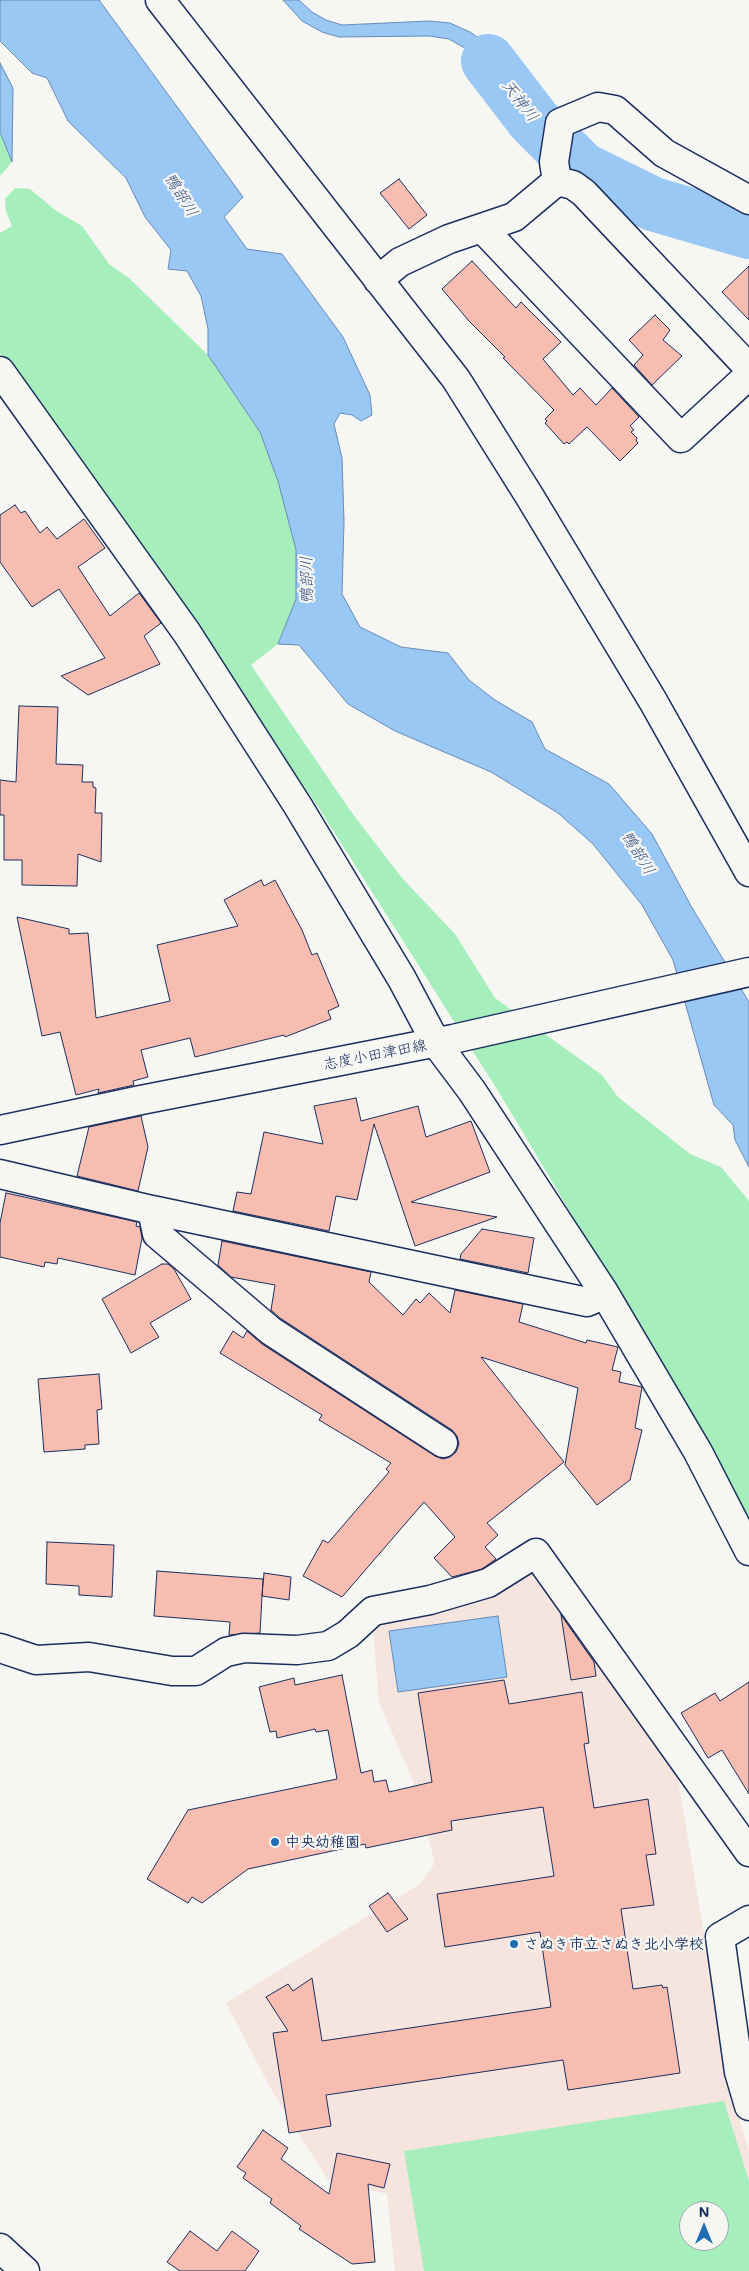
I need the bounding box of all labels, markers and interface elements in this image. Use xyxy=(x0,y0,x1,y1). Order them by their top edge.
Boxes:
water label: 天神川 xyxy=(498,76,542,126)
water label: 鴨部川 xyxy=(160,170,202,220)
water label: 鴨部川 xyxy=(297,556,317,604)
water label: 鴨部川 xyxy=(617,828,659,878)
street label: 志度小田津田線 xyxy=(322,1036,428,1074)
place label: 中央幼稚園 xyxy=(285,1833,360,1851)
marker: 中央幼稚園 xyxy=(269,1836,281,1848)
place label: さぬき市立さぬき北小学校 xyxy=(524,1935,704,1953)
marker: さぬき市立さぬき北小学校 xyxy=(508,1938,520,1950)
north arrow xyxy=(679,2201,729,2251)
text: N xyxy=(699,2202,709,2221)

